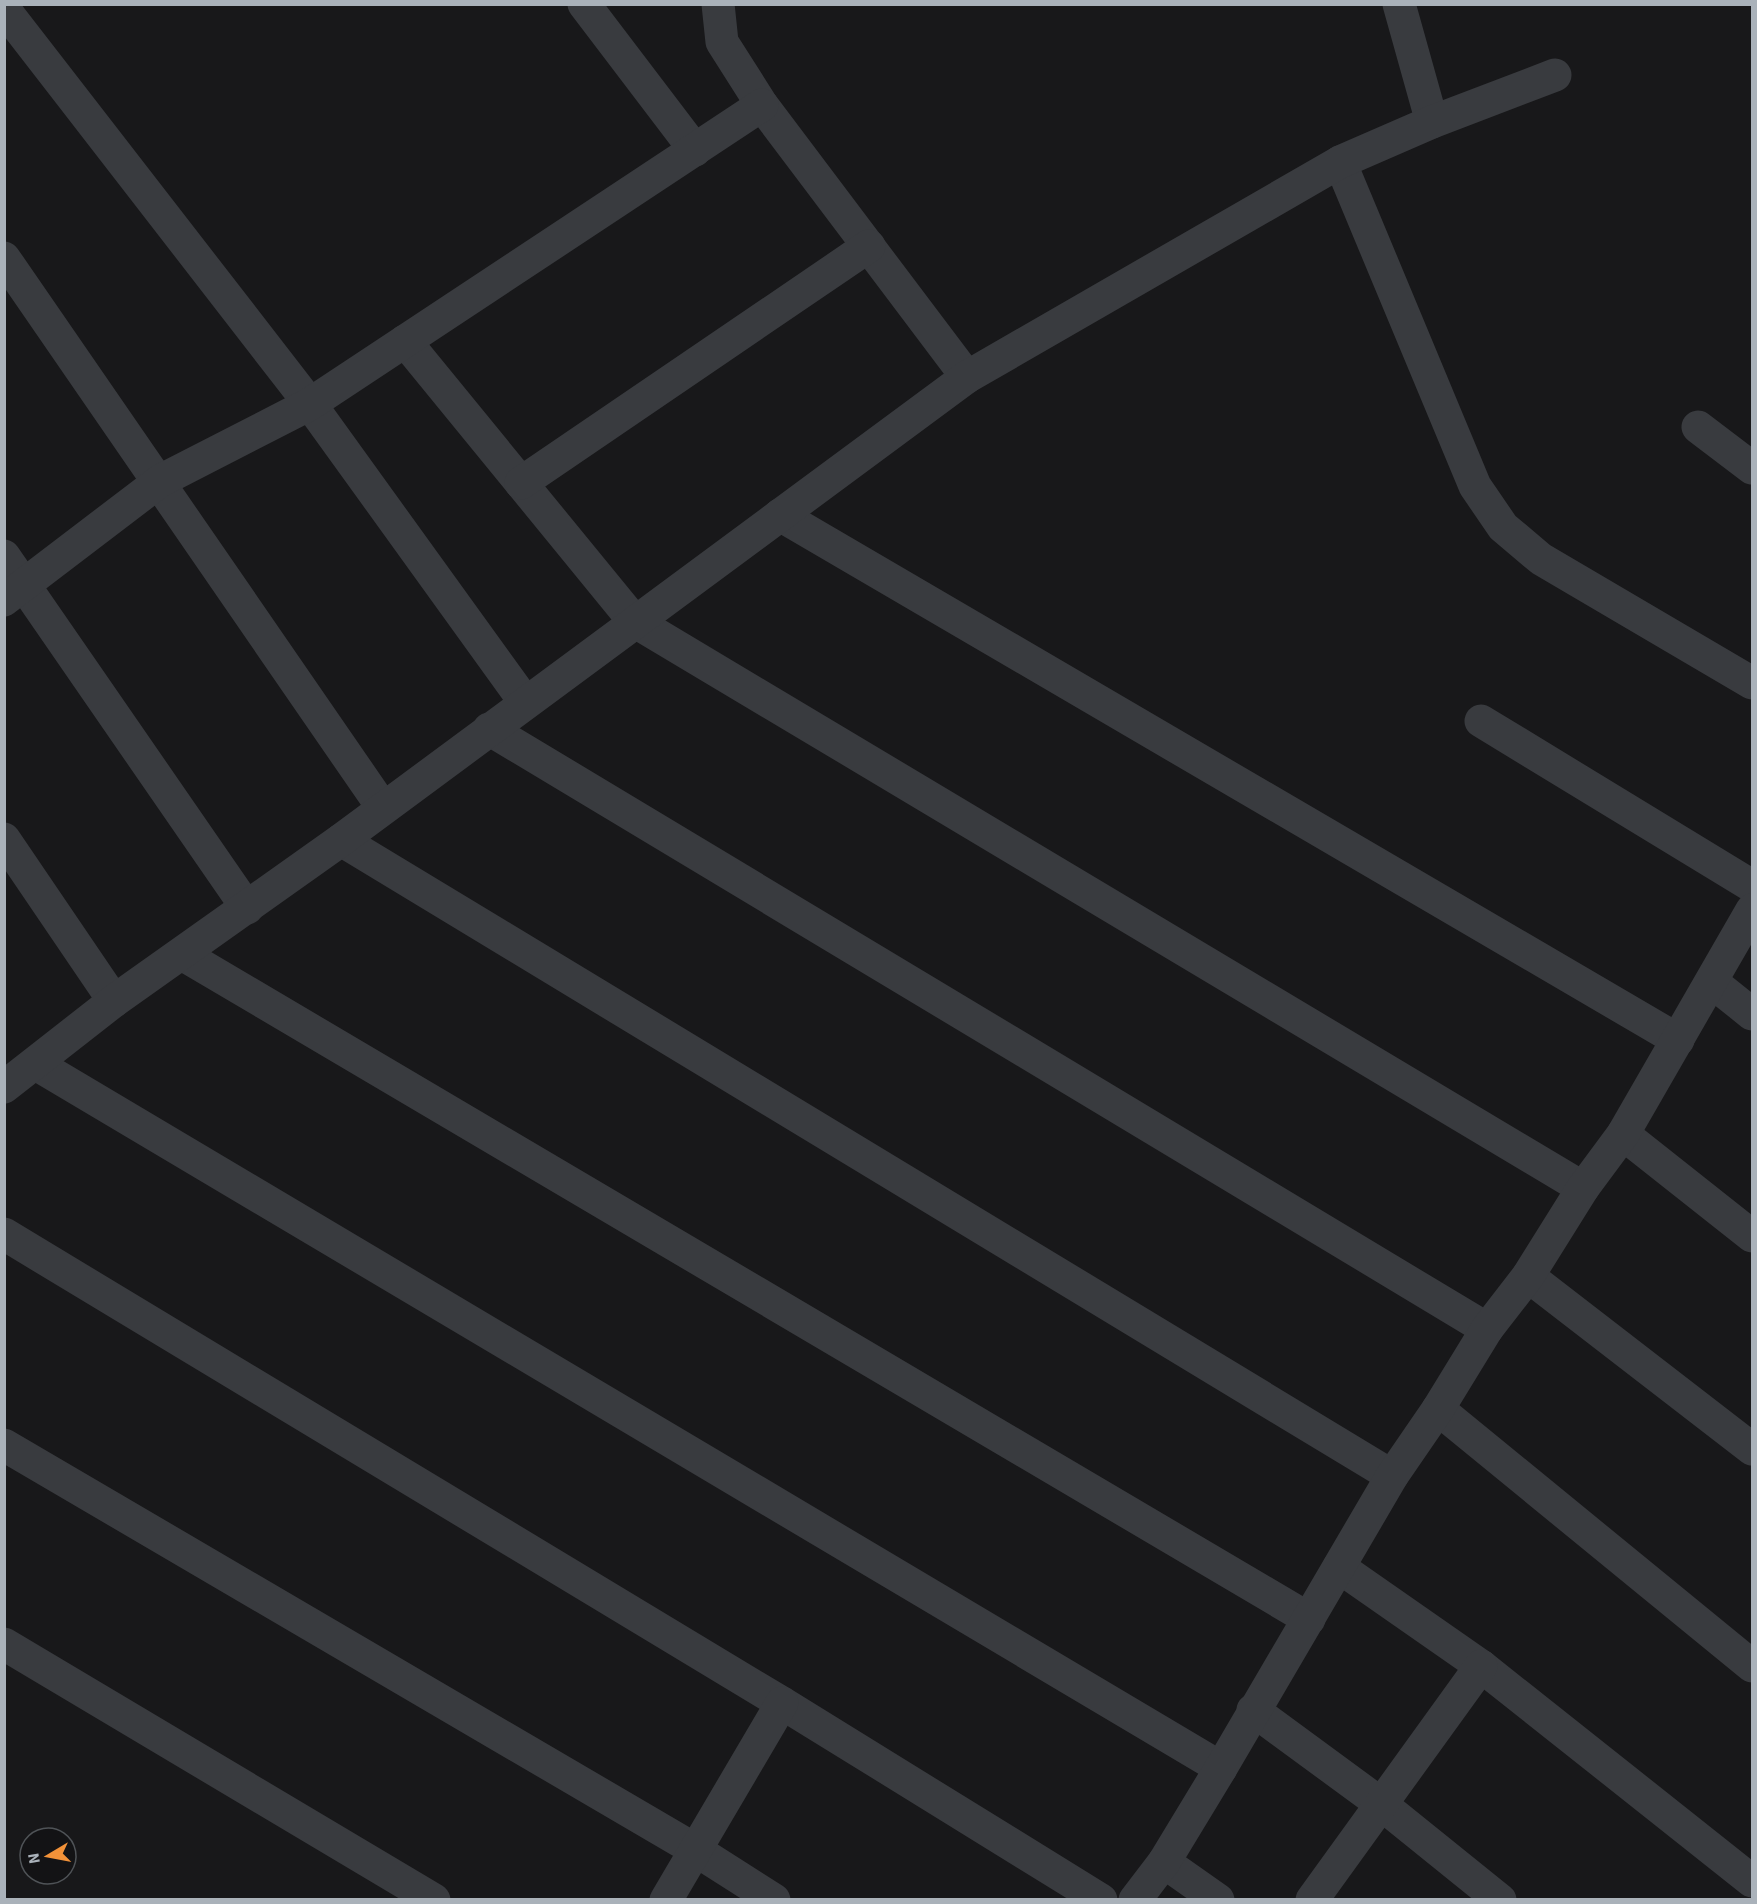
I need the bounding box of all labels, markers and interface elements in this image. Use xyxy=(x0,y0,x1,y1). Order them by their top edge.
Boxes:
north arrow xyxy=(18,1826,78,1886)
text: N xyxy=(22,1851,46,1866)

